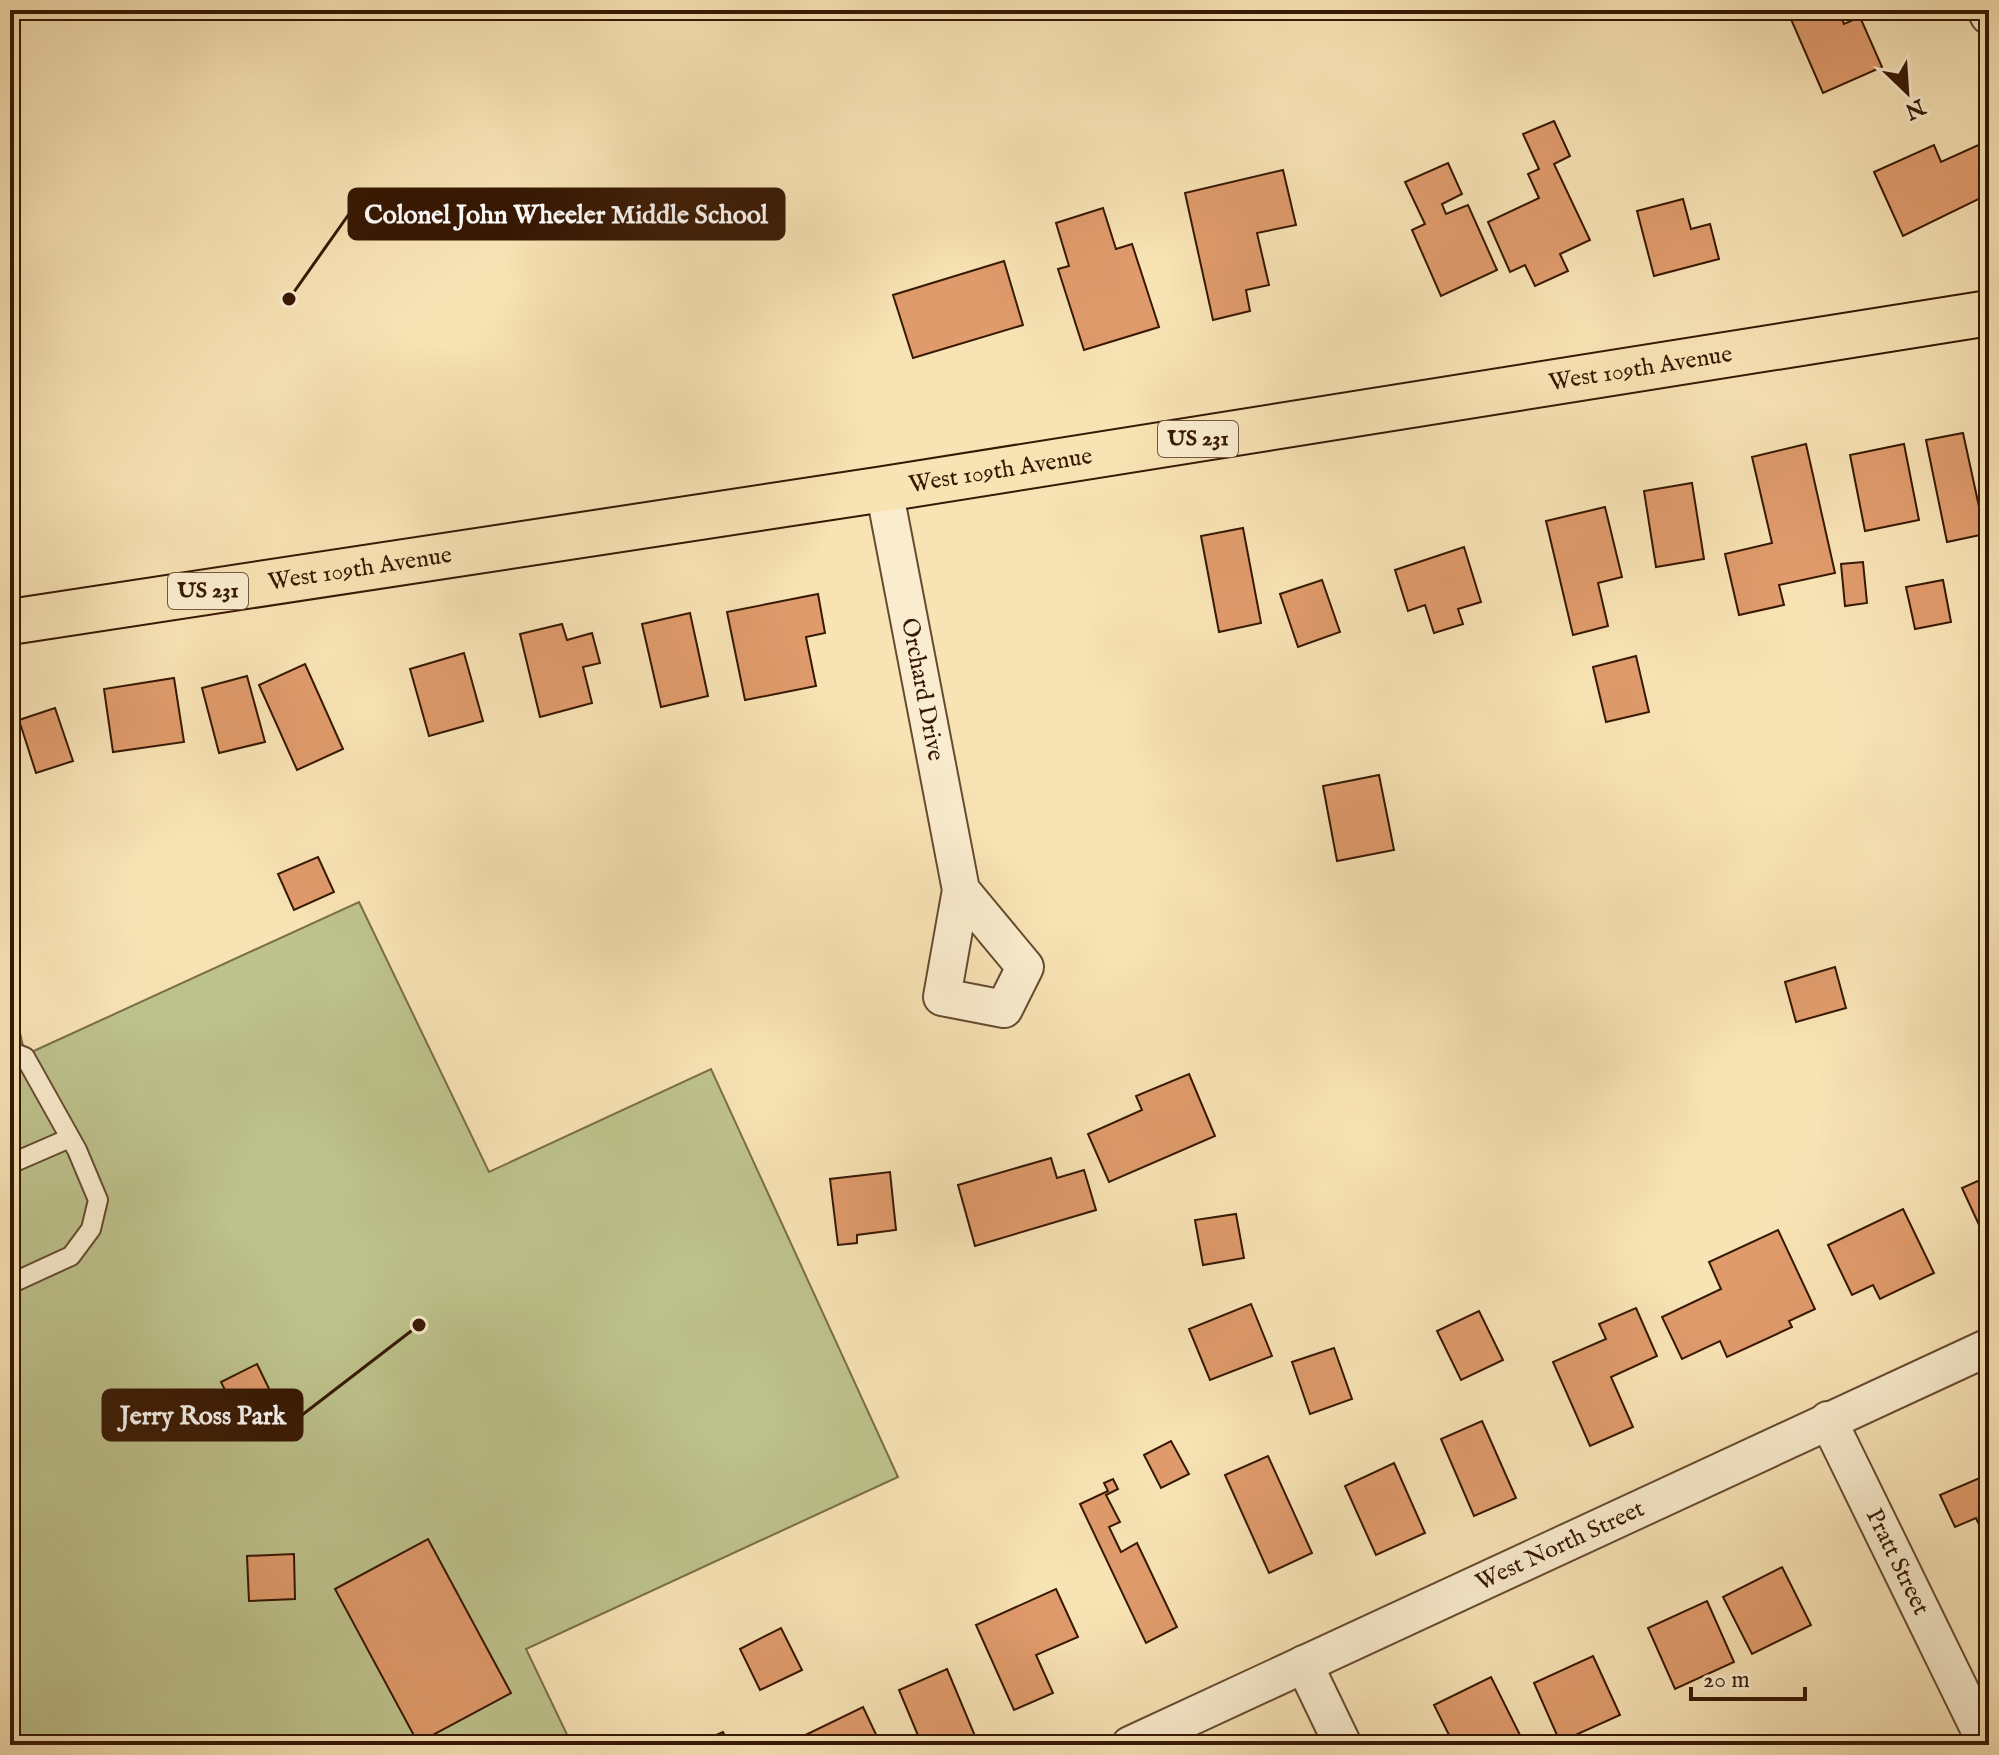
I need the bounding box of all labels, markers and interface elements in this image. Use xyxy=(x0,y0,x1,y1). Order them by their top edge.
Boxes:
north arrow xyxy=(1867,52,1947,132)
text: N xyxy=(1900,91,1930,125)
callout: Colonel John Wheeler Middle School xyxy=(349,189,784,239)
text: Colonel John Wheeler Middle School xyxy=(364,199,769,232)
street label: West 109th Avenue xyxy=(1546,339,1734,398)
road number: US 231 xyxy=(1158,421,1238,457)
street label: West 109th Avenue xyxy=(906,441,1094,500)
street label: West 109th Avenue xyxy=(266,539,454,598)
road number: US 231 xyxy=(168,573,248,609)
street label: Orchard Drive xyxy=(894,615,951,763)
callout: Jerry Ross Park xyxy=(103,1390,302,1440)
text: Jerry Ross Park xyxy=(117,1400,287,1433)
street label: West North Street xyxy=(1471,1493,1649,1598)
street label: Pratt Street xyxy=(1858,1504,1937,1620)
scale bar xyxy=(1691,1651,1805,1701)
text: 20 m xyxy=(1703,1665,1750,1696)

